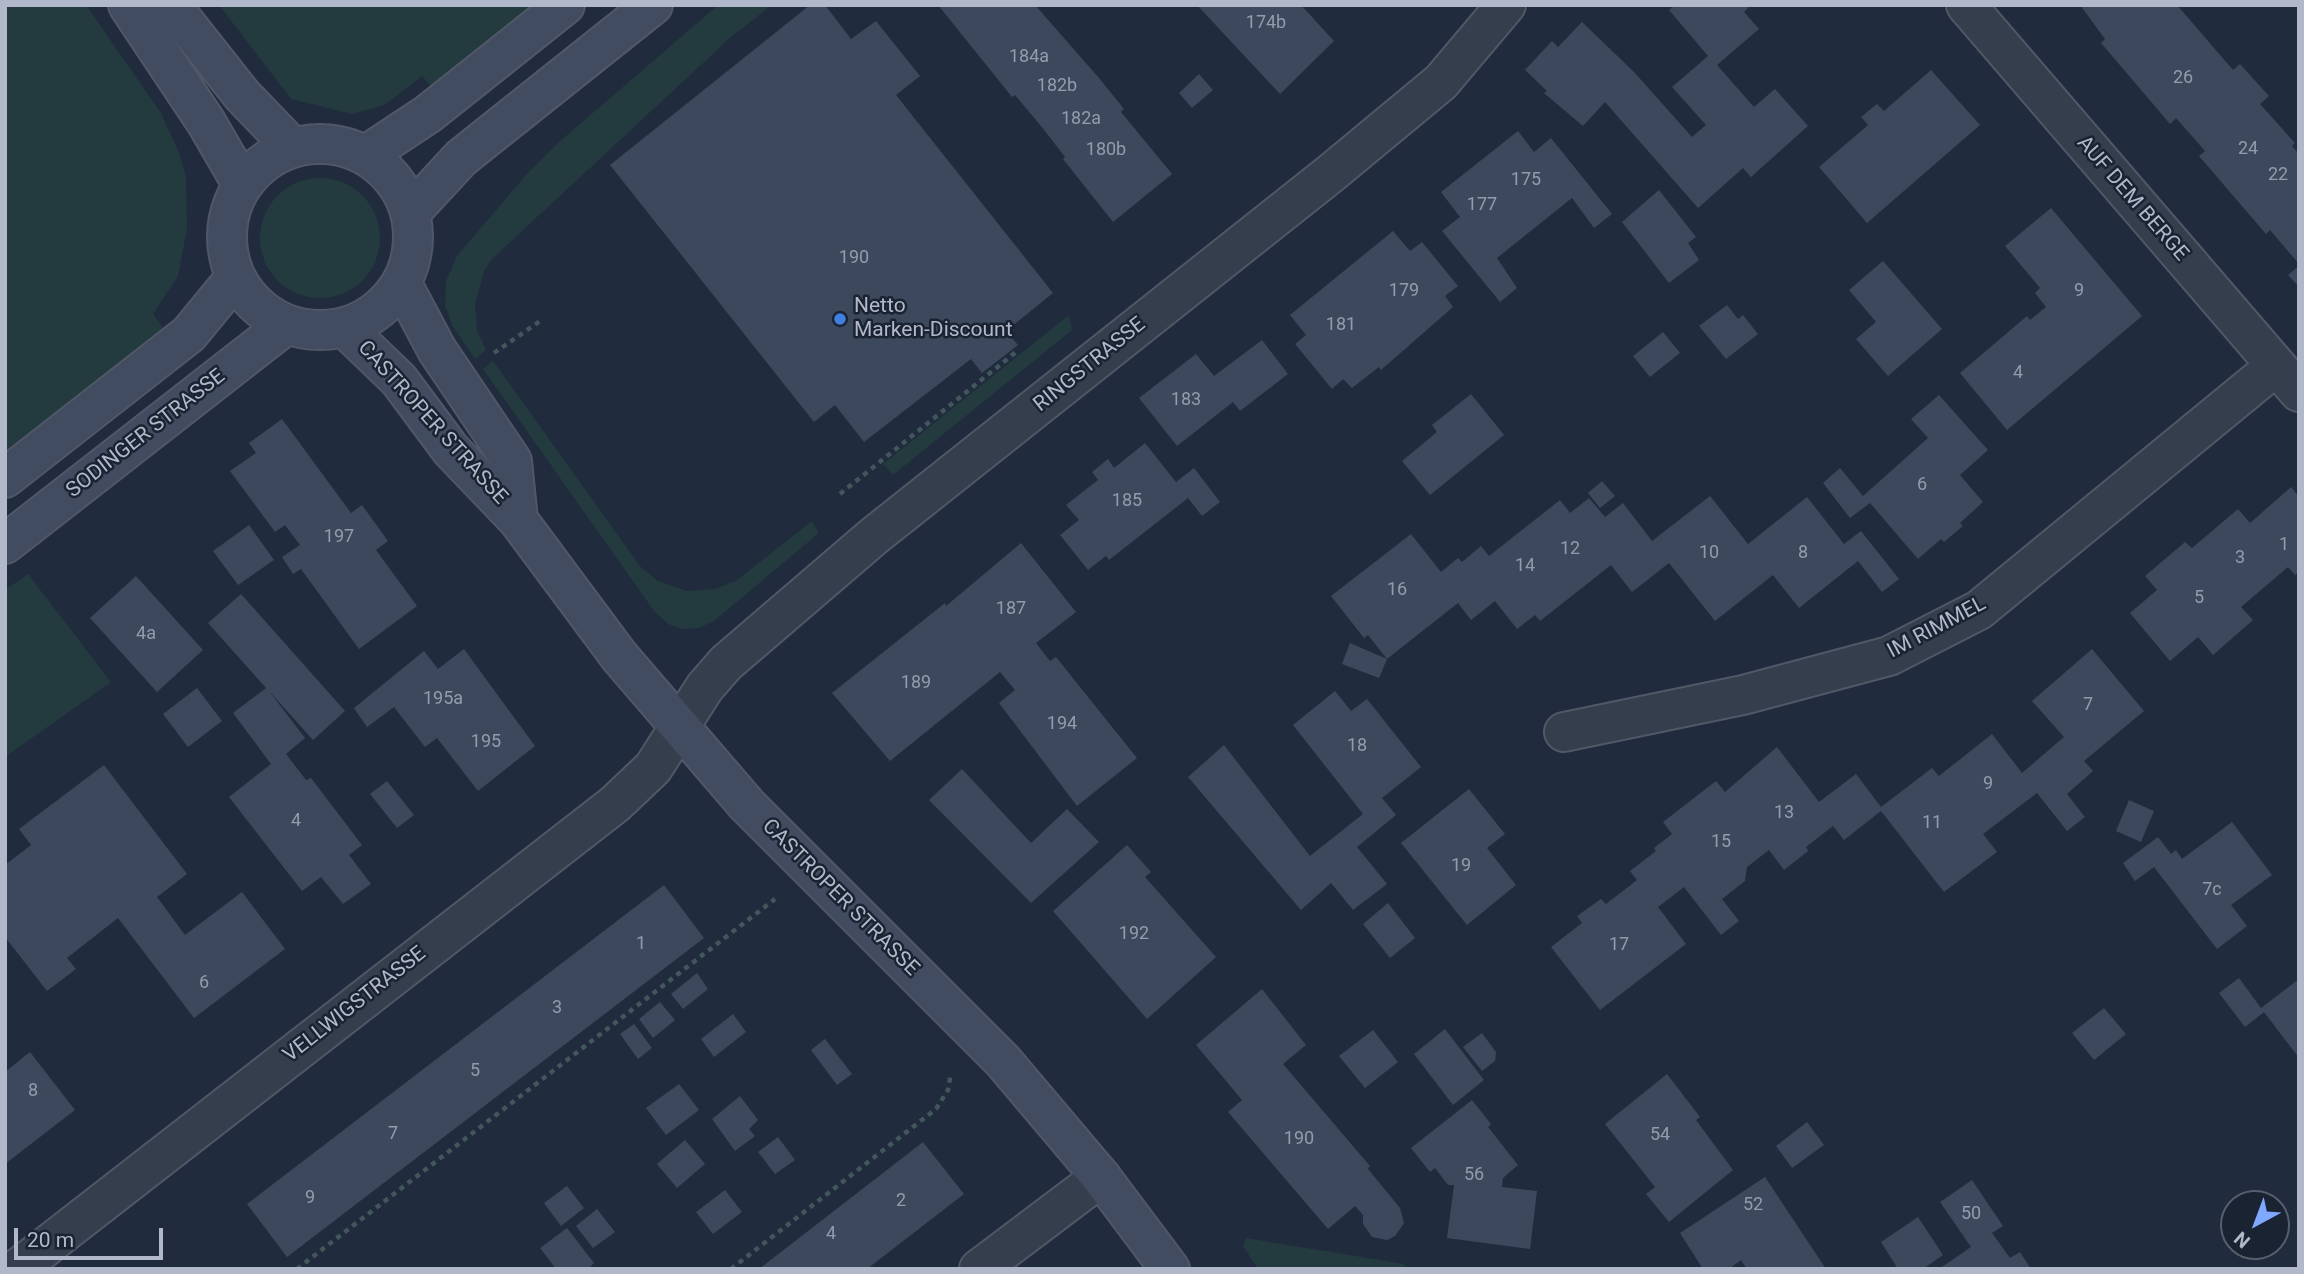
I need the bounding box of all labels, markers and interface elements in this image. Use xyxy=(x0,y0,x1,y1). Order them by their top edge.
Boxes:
house number: 174b xyxy=(1246,12,1286,34)
house number: 184a xyxy=(1009,46,1049,68)
house number: 26 xyxy=(2173,67,2193,89)
house number: 182b xyxy=(1037,75,1077,97)
house number: 182a xyxy=(1061,108,1101,130)
street label: AUF DEM BERGE xyxy=(2071,131,2193,267)
house number: 24 xyxy=(2238,138,2258,160)
house number: 180b xyxy=(1086,139,1126,161)
house number: 22 xyxy=(2268,164,2288,186)
house number: 175 xyxy=(1511,169,1541,191)
house number: 177 xyxy=(1467,194,1497,216)
house number: 190 xyxy=(839,247,869,269)
house number: 179 xyxy=(1389,280,1419,302)
house number: 9 xyxy=(2074,280,2084,302)
place label: Netto Marken-Discount xyxy=(854,294,1013,344)
marker: Netto Marken-Discount xyxy=(832,311,848,327)
street label: RINGSTRASSE xyxy=(1029,312,1151,418)
house number: 181 xyxy=(1326,314,1356,336)
street label: CASTROPER STRASSE xyxy=(352,336,512,510)
house number: 4 xyxy=(2013,362,2023,384)
street label: SODINGER STRASSE xyxy=(62,364,230,504)
house number: 183 xyxy=(1171,389,1201,411)
house number: 6 xyxy=(1917,474,1927,496)
house number: 185 xyxy=(1112,490,1142,512)
house number: 197 xyxy=(324,526,354,548)
house number: 1 xyxy=(2279,534,2289,556)
house number: 12 xyxy=(1560,538,1580,560)
house number: 10 xyxy=(1699,542,1719,564)
house number: 8 xyxy=(1798,542,1808,564)
house number: 3 xyxy=(2235,547,2245,569)
house number: 14 xyxy=(1515,555,1535,577)
house number: 16 xyxy=(1387,579,1407,601)
house number: 5 xyxy=(2194,587,2204,609)
street label: IM RIMMEL xyxy=(1883,592,1991,664)
house number: 187 xyxy=(996,598,1026,620)
house number: 4a xyxy=(136,623,156,645)
house number: 189 xyxy=(901,672,931,694)
house number: 195a xyxy=(423,688,463,710)
house number: 7 xyxy=(2083,694,2093,716)
house number: 194 xyxy=(1047,713,1077,735)
house number: 195 xyxy=(471,731,501,753)
house number: 18 xyxy=(1347,735,1367,757)
house number: 9 xyxy=(1983,773,1993,795)
house number: 13 xyxy=(1774,802,1794,824)
house number: 4 xyxy=(291,810,301,832)
house number: 11 xyxy=(1922,812,1942,834)
street label: CASTROPER STRASSE xyxy=(756,814,924,982)
house number: 15 xyxy=(1711,831,1731,853)
house number: 19 xyxy=(1451,855,1471,877)
house number: 7c xyxy=(2202,879,2222,901)
house number: 192 xyxy=(1119,923,1149,945)
house number: 1 xyxy=(636,933,646,955)
house number: 17 xyxy=(1609,934,1629,956)
street label: VELLWIGSTRASSE xyxy=(279,942,431,1068)
house number: 6 xyxy=(199,972,209,994)
house number: 3 xyxy=(552,997,562,1019)
house number: 5 xyxy=(470,1060,480,1082)
house number: 8 xyxy=(28,1080,38,1102)
house number: 7 xyxy=(388,1123,398,1145)
house number: 54 xyxy=(1650,1124,1670,1146)
house number: 190 xyxy=(1284,1128,1314,1150)
house number: 56 xyxy=(1464,1164,1484,1186)
house number: 9 xyxy=(305,1187,315,1209)
house number: 2 xyxy=(896,1190,906,1212)
north arrow xyxy=(2220,1190,2290,1260)
house number: 52 xyxy=(1743,1194,1763,1216)
house number: 50 xyxy=(1961,1203,1981,1225)
scale bar xyxy=(18,1214,166,1258)
house number: 4 xyxy=(826,1223,836,1245)
text: N xyxy=(2230,1227,2255,1253)
text: 20 m xyxy=(27,1228,74,1252)

